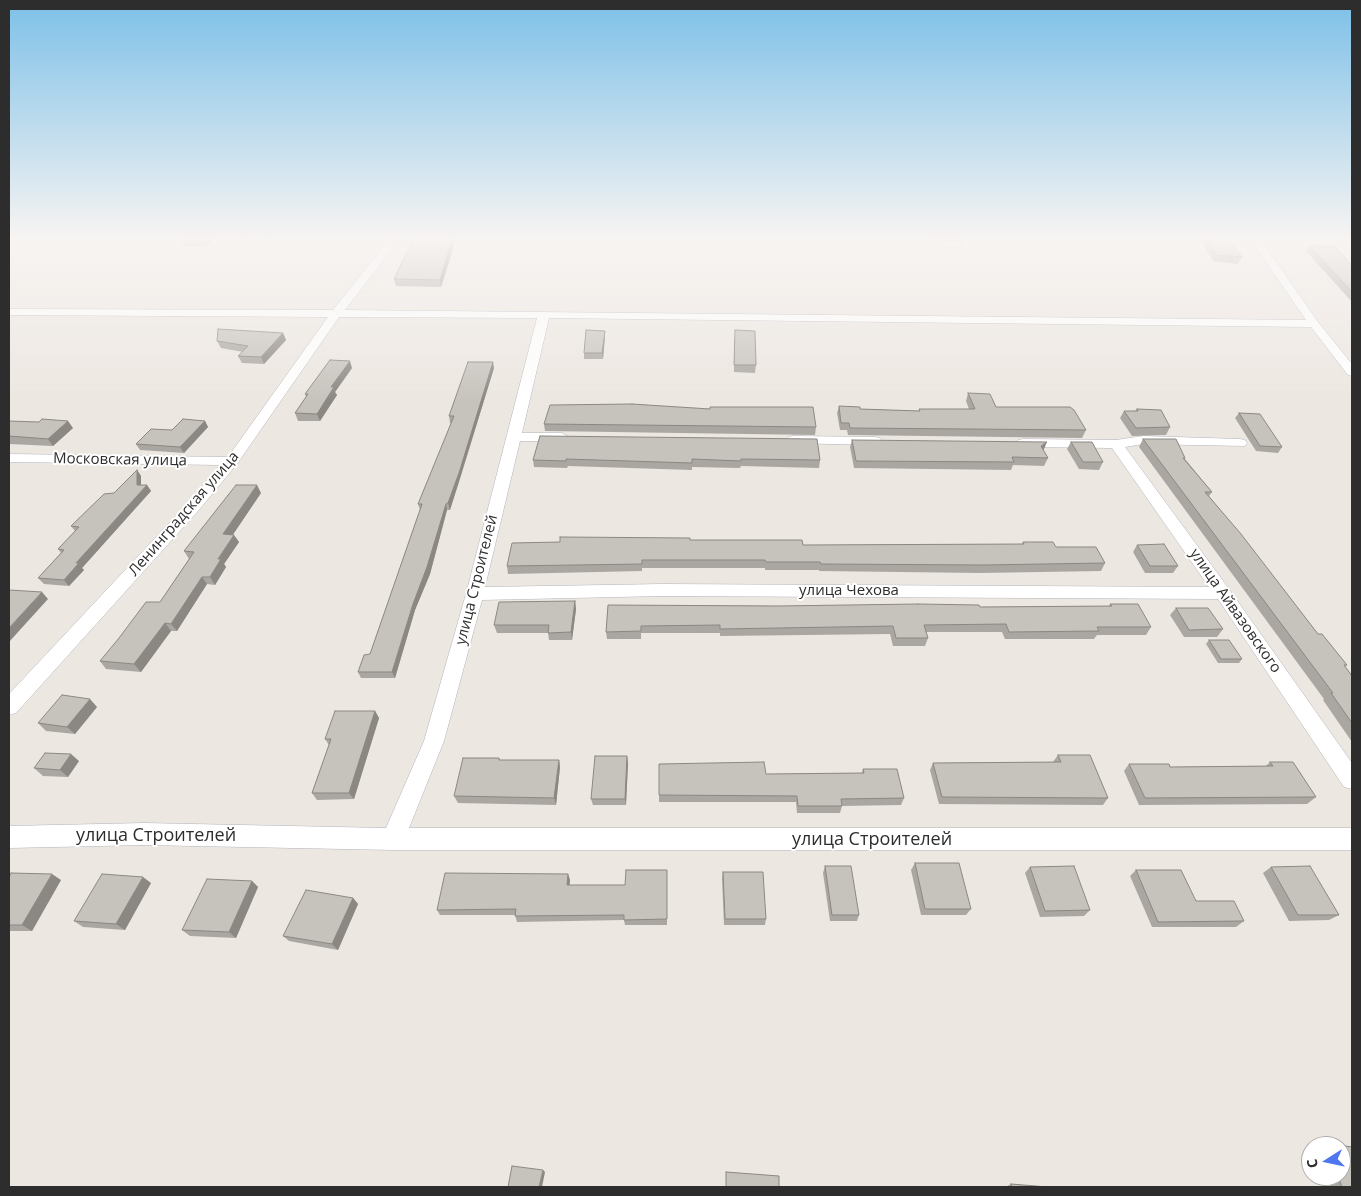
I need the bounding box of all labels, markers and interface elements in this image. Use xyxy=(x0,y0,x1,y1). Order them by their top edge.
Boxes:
street label: Ленинградская улица xyxy=(125,448,243,580)
street label: Московская улица xyxy=(53,450,187,470)
street label: улица Строителей xyxy=(452,513,502,647)
street label: улица Айвазовского xyxy=(1185,545,1285,677)
street label: улица Чехова xyxy=(799,582,899,600)
street label: улица Строителей xyxy=(76,825,236,847)
street label: улица Строителей xyxy=(792,829,952,851)
north arrow xyxy=(1301,1136,1351,1186)
text: С xyxy=(1302,1157,1322,1170)

